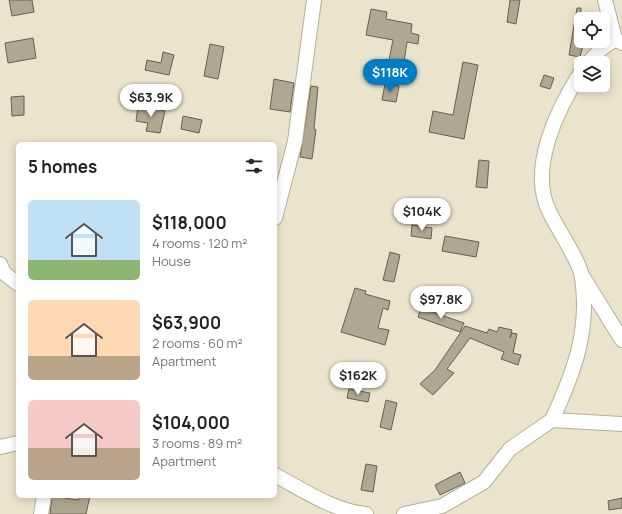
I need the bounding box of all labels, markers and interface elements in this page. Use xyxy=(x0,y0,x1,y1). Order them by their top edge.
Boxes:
map controls xyxy=(574,12,610,92)
button: locate xyxy=(574,12,610,48)
button: layers xyxy=(574,56,610,92)
pin: $118K xyxy=(362,59,418,93)
text: $118K xyxy=(372,63,408,81)
pin: $63.9K xyxy=(118,84,184,118)
text: $63.9K xyxy=(129,88,173,106)
text: 5 homes xyxy=(28,155,97,178)
icon: filters xyxy=(243,155,265,177)
pin: $104K xyxy=(394,198,450,232)
text: $104K xyxy=(403,202,441,220)
text: $118,000 xyxy=(152,211,227,234)
icon: home xyxy=(60,216,108,264)
text: 4 rooms · 120 m² xyxy=(152,234,247,252)
text: House xyxy=(152,252,191,270)
pin: $97.8K xyxy=(408,286,474,320)
text: $97.8K xyxy=(419,290,463,308)
text: $63,900 xyxy=(152,311,221,334)
icon: home xyxy=(60,316,108,364)
text: 2 rooms · 60 m² xyxy=(152,334,243,352)
text: Apartment xyxy=(152,352,216,370)
pin: $162K xyxy=(330,362,386,396)
text: $162K xyxy=(339,366,377,384)
text: $104,000 xyxy=(152,411,230,434)
icon: home xyxy=(60,416,108,464)
text: 3 rooms · 89 m² xyxy=(152,434,242,452)
text: Apartment xyxy=(152,452,216,470)

